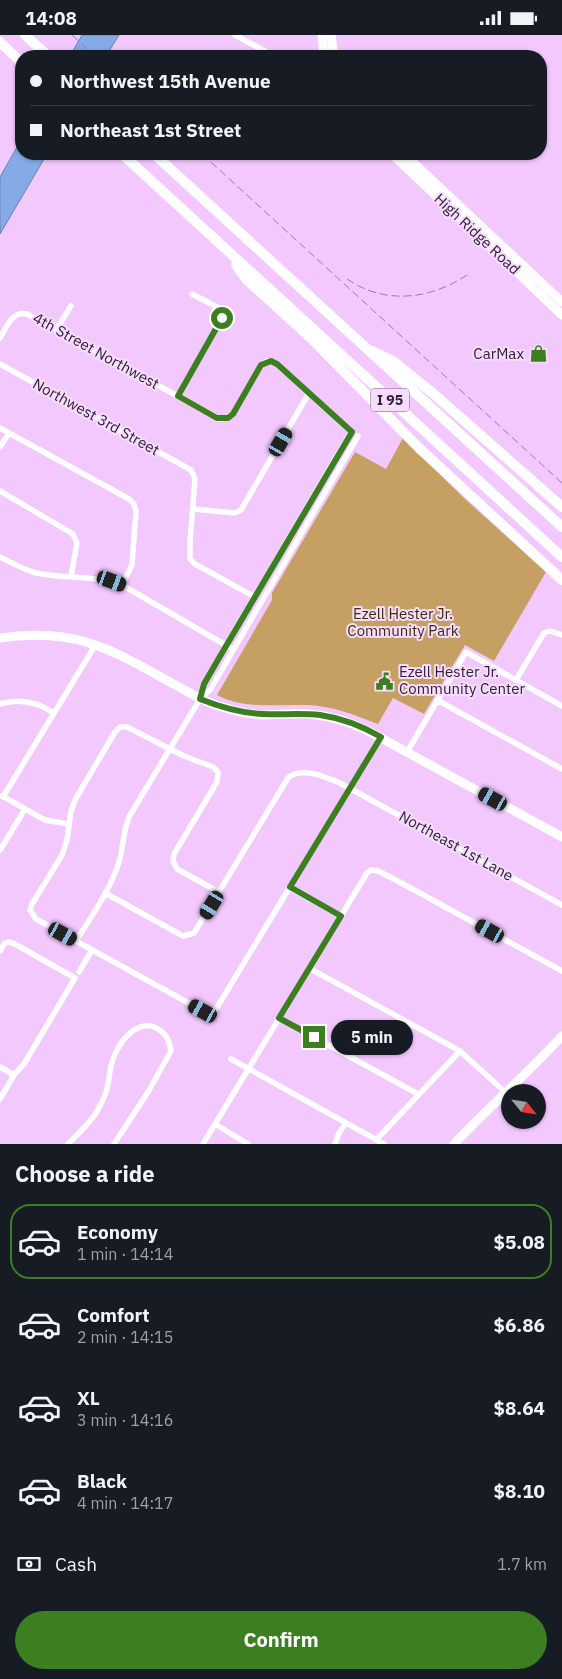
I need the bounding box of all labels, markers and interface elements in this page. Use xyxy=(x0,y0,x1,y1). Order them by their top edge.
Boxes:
text: 14:08 xyxy=(25,6,77,30)
text: Northwest 15th Avenue xyxy=(60,69,271,93)
text: Northeast 1st Street xyxy=(60,118,241,142)
street label: High Ridge Road xyxy=(430,189,524,278)
route start xyxy=(211,307,233,329)
street label: 4th Street Northwest xyxy=(30,308,163,393)
place label: CarMax xyxy=(473,344,524,363)
shop icon: CarMax xyxy=(528,344,548,364)
street label: Northwest 3rd Street xyxy=(30,374,163,459)
road number: I 95 xyxy=(371,389,409,411)
car xyxy=(267,425,294,459)
car xyxy=(95,569,128,593)
park label: Ezell Hester Jr. Community Park xyxy=(347,604,459,640)
place label: Ezell Hester Jr. Community Center xyxy=(399,662,525,698)
public building icon: Ezell Hester Jr. Community Center xyxy=(375,671,395,691)
car xyxy=(476,785,509,813)
street label: Northeast 1st Lane xyxy=(396,806,517,885)
car xyxy=(197,888,226,922)
car xyxy=(473,917,506,945)
car xyxy=(46,920,79,948)
car xyxy=(186,997,219,1025)
callout: 5 min xyxy=(332,1019,414,1055)
route end xyxy=(303,1026,325,1048)
text: 5 min xyxy=(351,1027,393,1047)
north arrow xyxy=(501,1084,546,1129)
map controls xyxy=(501,1084,546,1129)
text: Choose a ride xyxy=(15,1159,155,1188)
icon: car xyxy=(17,1219,62,1264)
text: Economy xyxy=(77,1220,158,1244)
text: $5.08 xyxy=(493,1230,545,1254)
text: 1 min · 14:14 xyxy=(77,1244,173,1264)
icon: car xyxy=(17,1302,62,1347)
text: Comfort xyxy=(77,1303,150,1327)
text: $6.86 xyxy=(493,1313,545,1337)
text: 2 min · 14:15 xyxy=(77,1327,173,1347)
icon: car xyxy=(17,1385,62,1430)
text: XL xyxy=(77,1386,100,1410)
text: $8.64 xyxy=(493,1396,545,1420)
text: 3 min · 14:16 xyxy=(77,1410,173,1430)
icon: car xyxy=(17,1468,62,1513)
text: Black xyxy=(77,1469,127,1493)
text: $8.10 xyxy=(493,1479,545,1503)
text: 4 min · 14:17 xyxy=(77,1493,173,1513)
icon: cash xyxy=(15,1550,43,1578)
text: Cash xyxy=(55,1552,97,1576)
text: 1.7 km xyxy=(497,1554,547,1574)
button: Confirm xyxy=(15,1611,547,1669)

